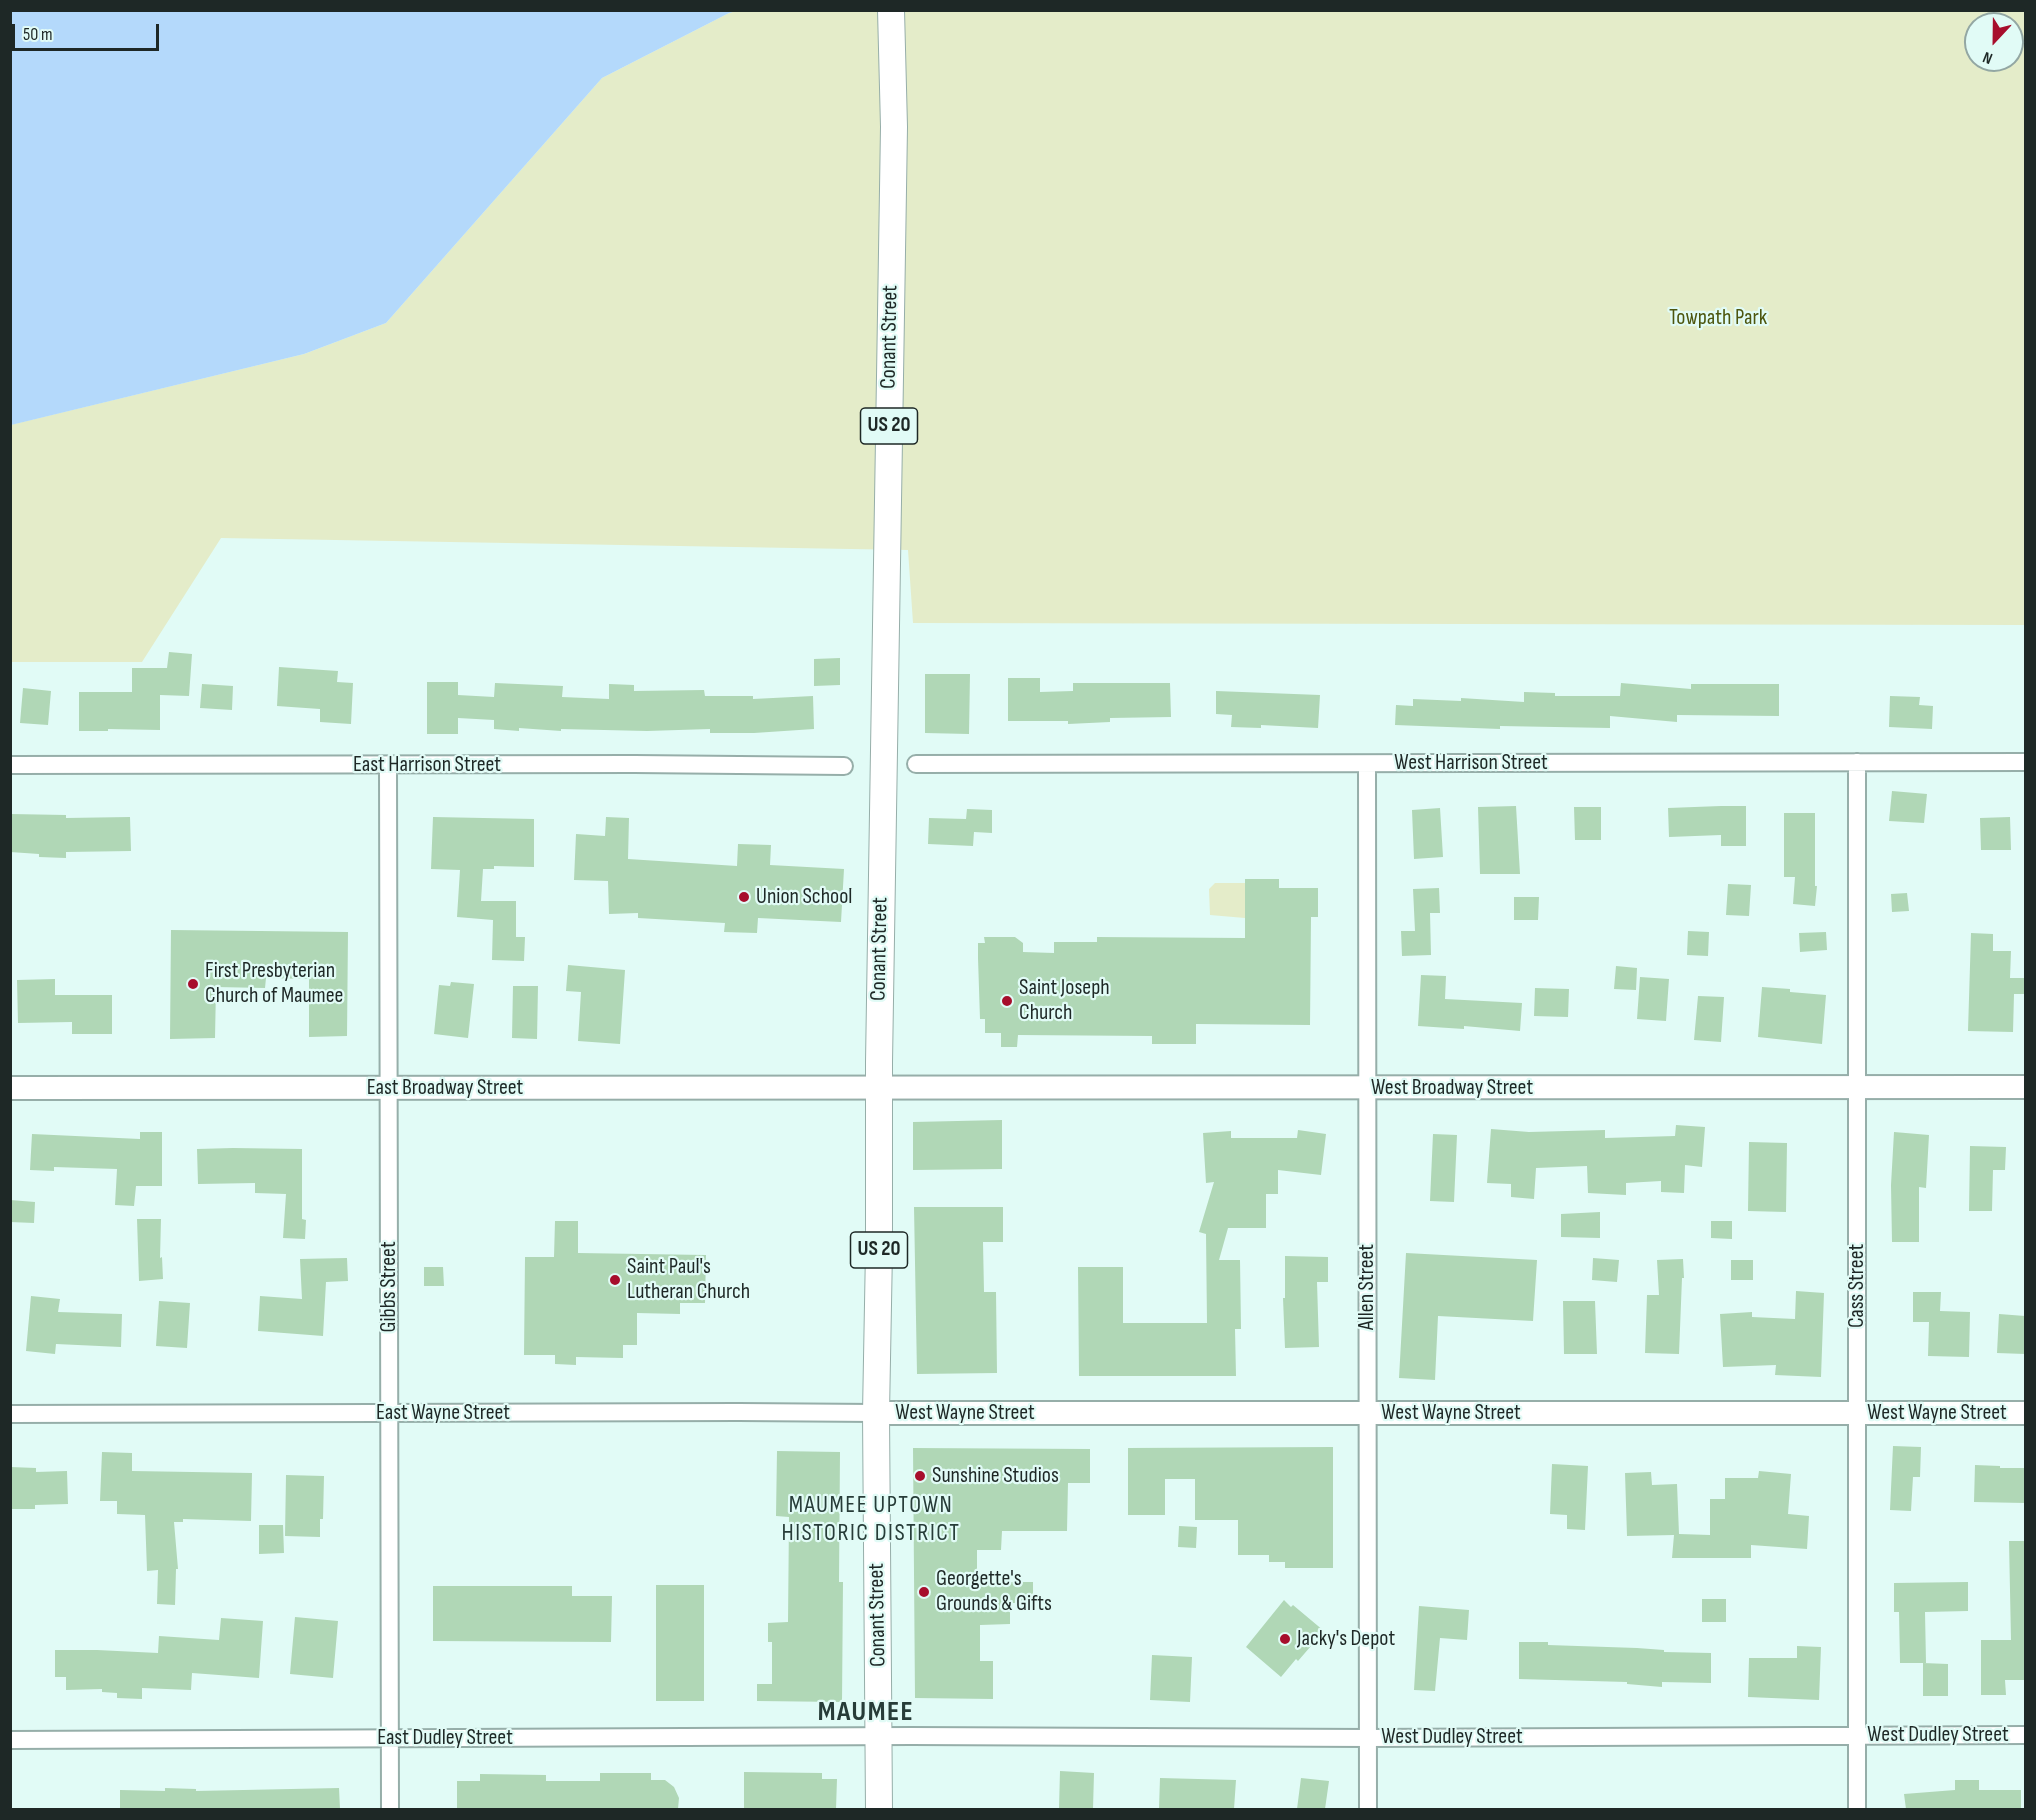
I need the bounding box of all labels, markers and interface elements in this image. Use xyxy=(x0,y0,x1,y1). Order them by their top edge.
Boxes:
scale bar xyxy=(15,12,162,50)
north arrow xyxy=(1964,12,2024,72)
text: 50 m xyxy=(23,24,53,45)
text: N xyxy=(1980,47,1995,68)
street label: Conant Street xyxy=(876,285,904,389)
park label: Towpath Park xyxy=(1669,305,1767,331)
road number: US 20 xyxy=(860,408,918,444)
street label: West Harrison Street xyxy=(1394,750,1548,776)
street label: East Harrison Street xyxy=(353,752,501,778)
place label: Union School xyxy=(756,884,852,910)
marker: Union School xyxy=(737,890,751,904)
street label: Conant Street xyxy=(866,897,894,1001)
place label: First Presbyterian Church of Maumee xyxy=(205,958,343,1010)
place label: Saint Joseph Church xyxy=(1019,975,1110,1026)
marker: First Presbyterian Church of Maumee xyxy=(186,977,200,991)
marker: Saint Joseph Church xyxy=(1000,994,1014,1008)
street label: East Broadway Street xyxy=(367,1075,523,1101)
street label: West Broadway Street xyxy=(1371,1075,1533,1101)
road number: US 20 xyxy=(850,1232,908,1268)
street label: Gibbs Street xyxy=(376,1241,402,1333)
street label: Allen Street xyxy=(1354,1244,1380,1330)
street label: Cass Street xyxy=(1844,1244,1870,1328)
place label: Saint Paul's Lutheran Church xyxy=(627,1254,750,1306)
marker: Saint Paul's Lutheran Church xyxy=(608,1273,622,1287)
street label: East Wayne Street xyxy=(376,1400,510,1426)
street label: West Wayne Street xyxy=(895,1400,1035,1426)
street label: West Wayne Street xyxy=(1381,1400,1521,1426)
street label: West Wayne Street xyxy=(1867,1400,2007,1426)
place label: Sunshine Studios xyxy=(932,1463,1059,1489)
marker: Sunshine Studios xyxy=(913,1469,927,1483)
district label: MAUMEE UPTOWN HISTORIC DISTRICT xyxy=(782,1492,960,1548)
street label: Conant Street xyxy=(864,1563,892,1667)
place label: Georgette's Grounds & Gifts xyxy=(936,1566,1052,1618)
marker: Georgette's Grounds & Gifts xyxy=(917,1585,931,1599)
place label: Jacky's Depot xyxy=(1297,1626,1395,1652)
marker: Jacky's Depot xyxy=(1278,1632,1292,1646)
district label: MAUMEE xyxy=(818,1696,914,1730)
street label: West Dudley Street xyxy=(1867,1722,2009,1748)
street label: West Dudley Street xyxy=(1381,1724,1523,1750)
street label: East Dudley Street xyxy=(377,1725,513,1751)

